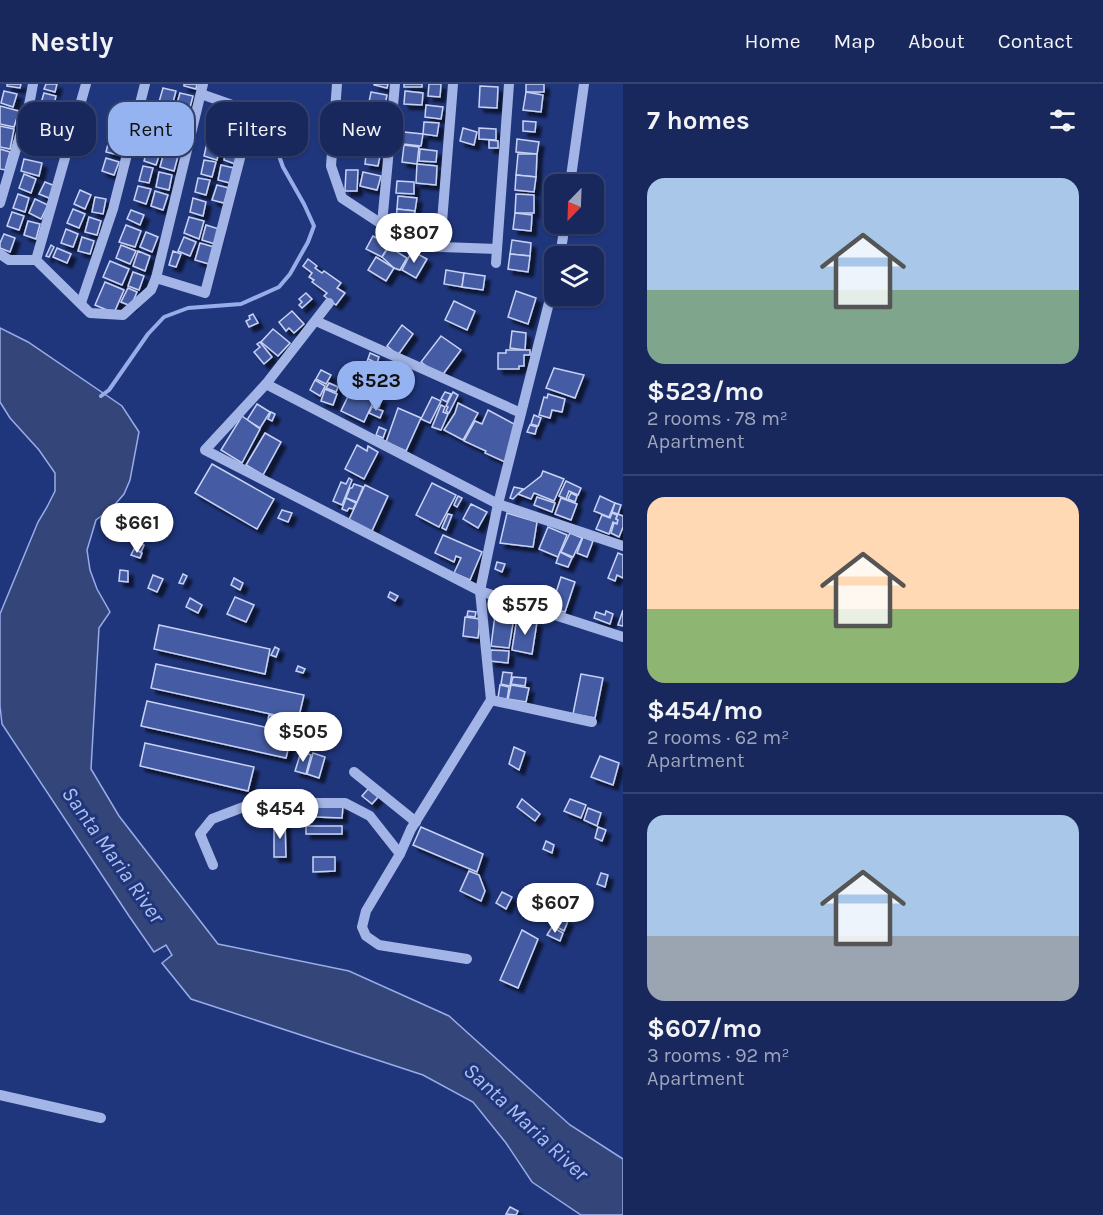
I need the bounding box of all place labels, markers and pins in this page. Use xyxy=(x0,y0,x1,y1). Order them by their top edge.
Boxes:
pin: $807 xyxy=(378,213,450,264)
pin: $523 xyxy=(340,361,412,412)
pin: $661 xyxy=(101,503,173,554)
pin: $575 xyxy=(489,585,561,636)
pin: $505 xyxy=(267,712,339,763)
pin: $454 xyxy=(244,789,316,840)
pin: $607 xyxy=(519,883,591,934)

